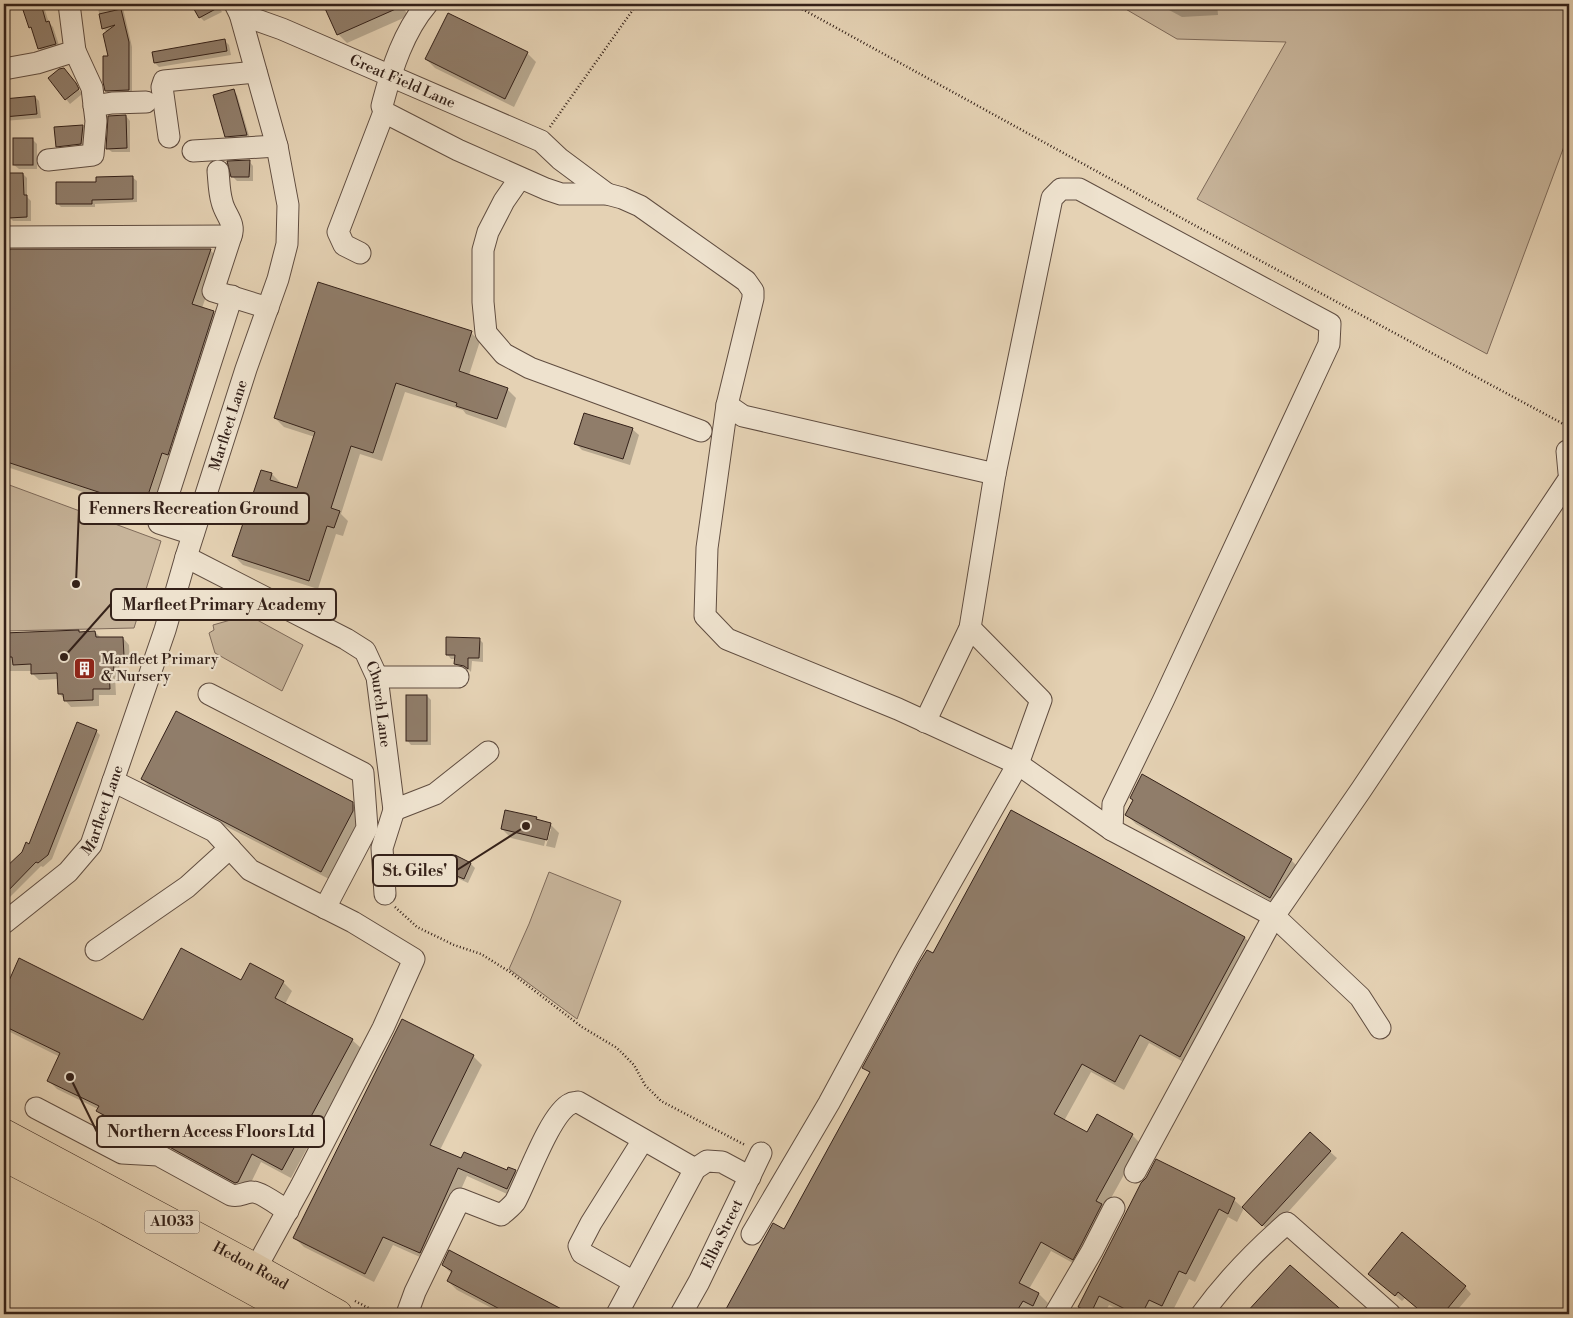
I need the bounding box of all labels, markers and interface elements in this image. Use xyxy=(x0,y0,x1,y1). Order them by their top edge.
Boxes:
street label: Great Field Lane xyxy=(347,50,458,112)
street label: Marfleet Lane xyxy=(205,377,251,473)
callout: Fenners Recreation Ground xyxy=(79,493,309,524)
text: Fenners Recreation Ground xyxy=(89,499,299,519)
callout: Marfleet Primary Academy xyxy=(111,589,336,620)
text: Marfleet Primary Academy xyxy=(122,595,327,615)
place label: Marfleet Primary & Nursery xyxy=(101,650,219,686)
building icon: Marfleet Primary & Nursery xyxy=(73,656,97,680)
street label: Church Lane xyxy=(361,658,395,749)
street label: Marfleet Lane xyxy=(77,763,127,859)
callout: St. Giles' xyxy=(373,855,457,886)
text: St. Giles' xyxy=(383,861,447,881)
callout: Northern Access Floors Ltd xyxy=(97,1116,324,1147)
text: Northern Access Floors Ltd xyxy=(107,1122,315,1142)
street label: Elba Street xyxy=(697,1196,747,1272)
road number: A1033 xyxy=(144,1210,200,1234)
street label: Hedon Road xyxy=(210,1237,292,1294)

